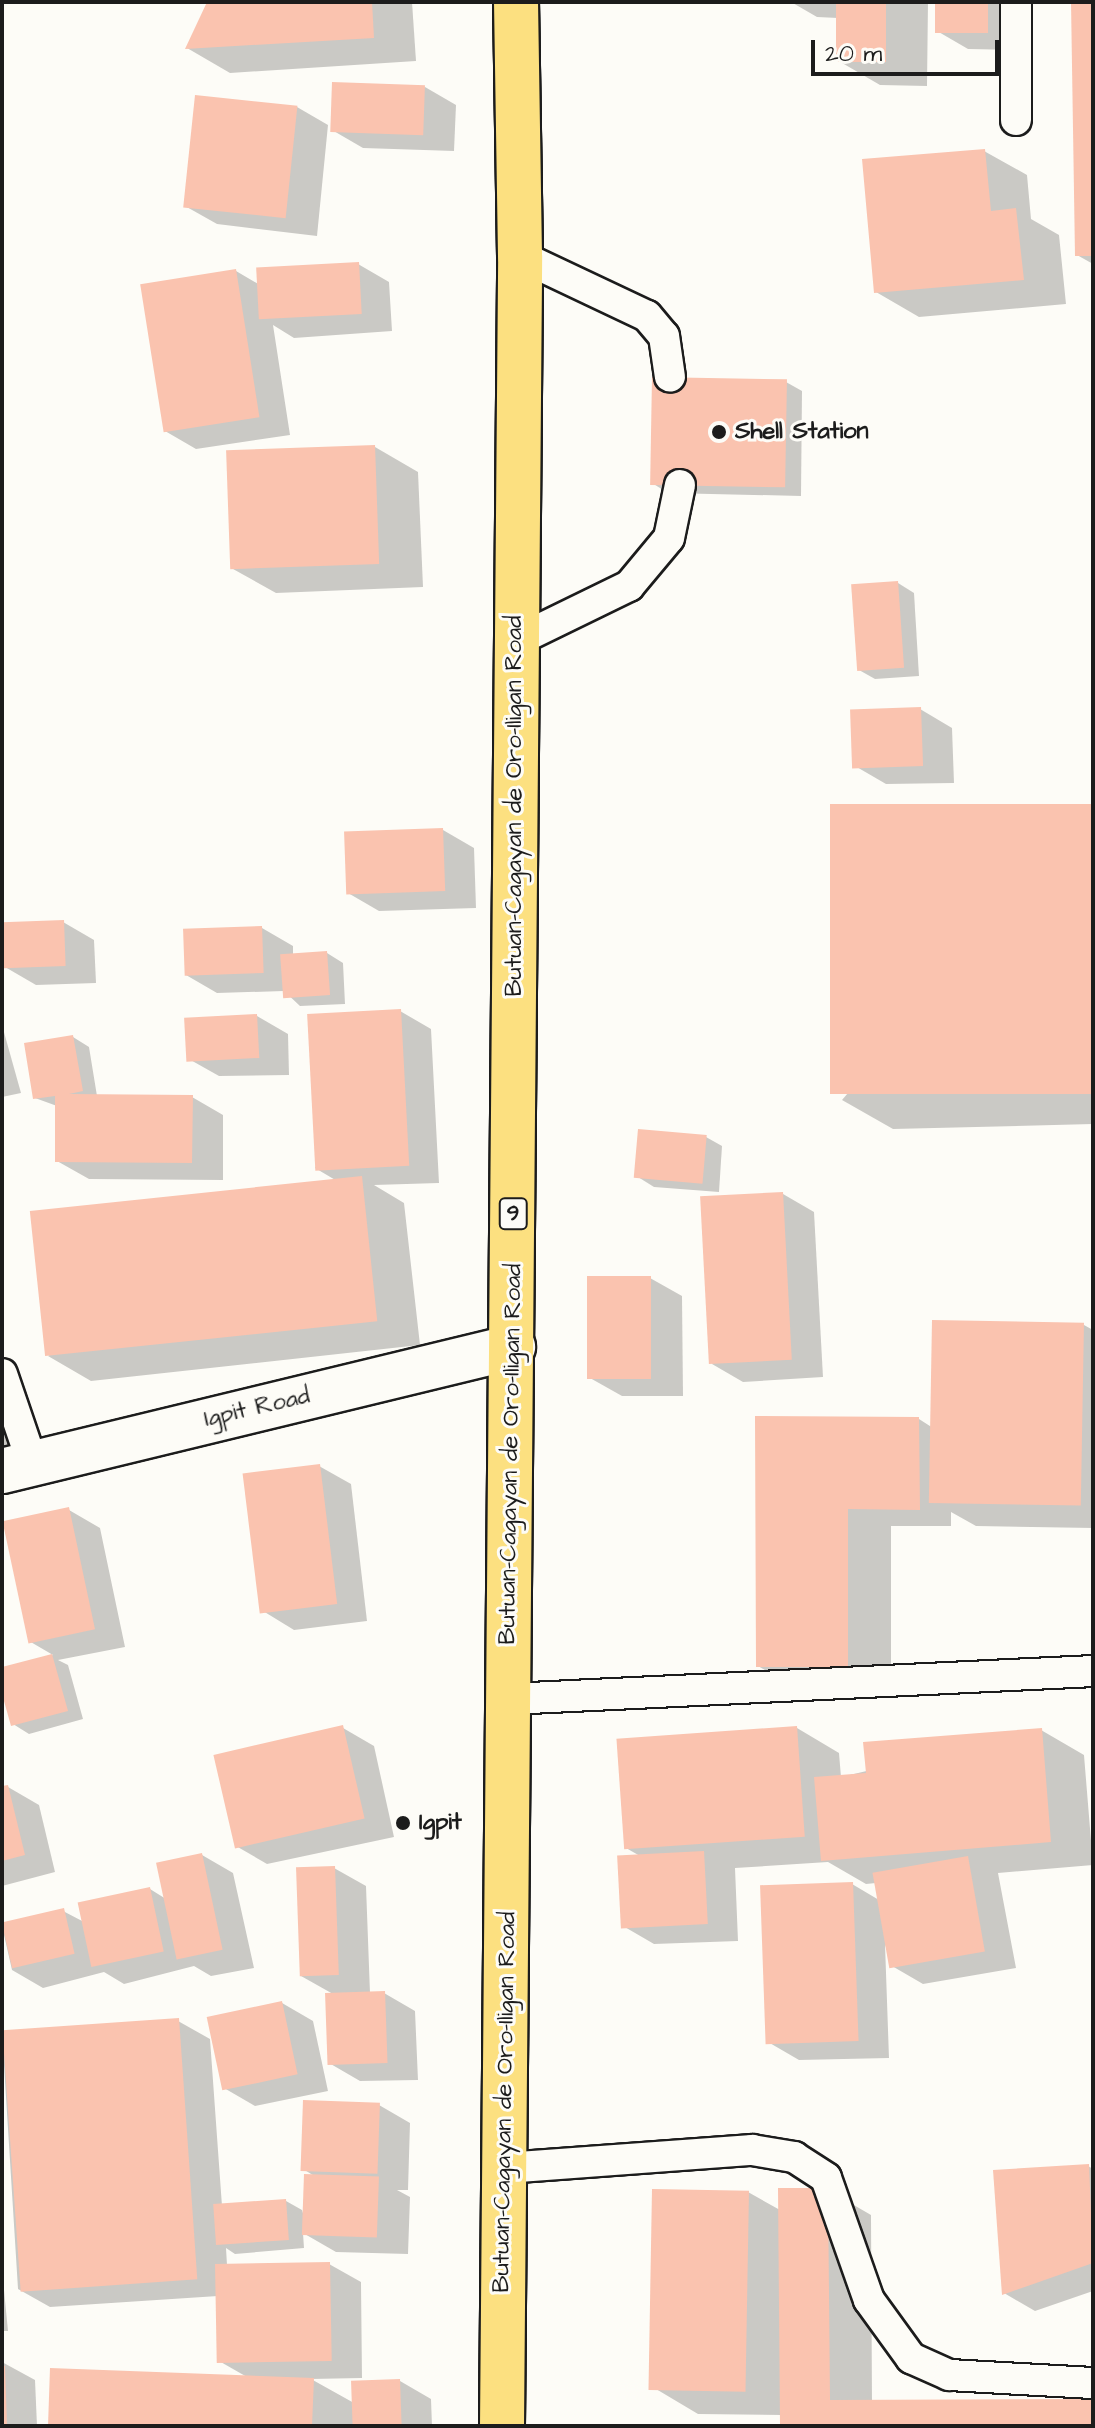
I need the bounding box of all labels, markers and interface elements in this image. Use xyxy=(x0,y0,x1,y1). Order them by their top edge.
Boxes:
scale bar xyxy=(815,24,1003,74)
text: 20 m xyxy=(825,37,882,71)
place label: Shell Station xyxy=(735,418,869,446)
marker: Shell Station xyxy=(710,423,728,441)
street label: Butuan-Cagayan de Oro-Iligan Road xyxy=(501,615,529,997)
road number: 9 xyxy=(497,1196,529,1232)
street label: Butuan-Cagayan de Oro-Iligan Road xyxy=(493,1263,529,1645)
street label: Igpit Road xyxy=(201,1382,313,1434)
place label: Igpit xyxy=(419,1809,462,1837)
marker: Igpit xyxy=(394,1814,412,1832)
street label: Butuan-Cagayan de Oro-Iligan Road xyxy=(487,1911,523,2293)

